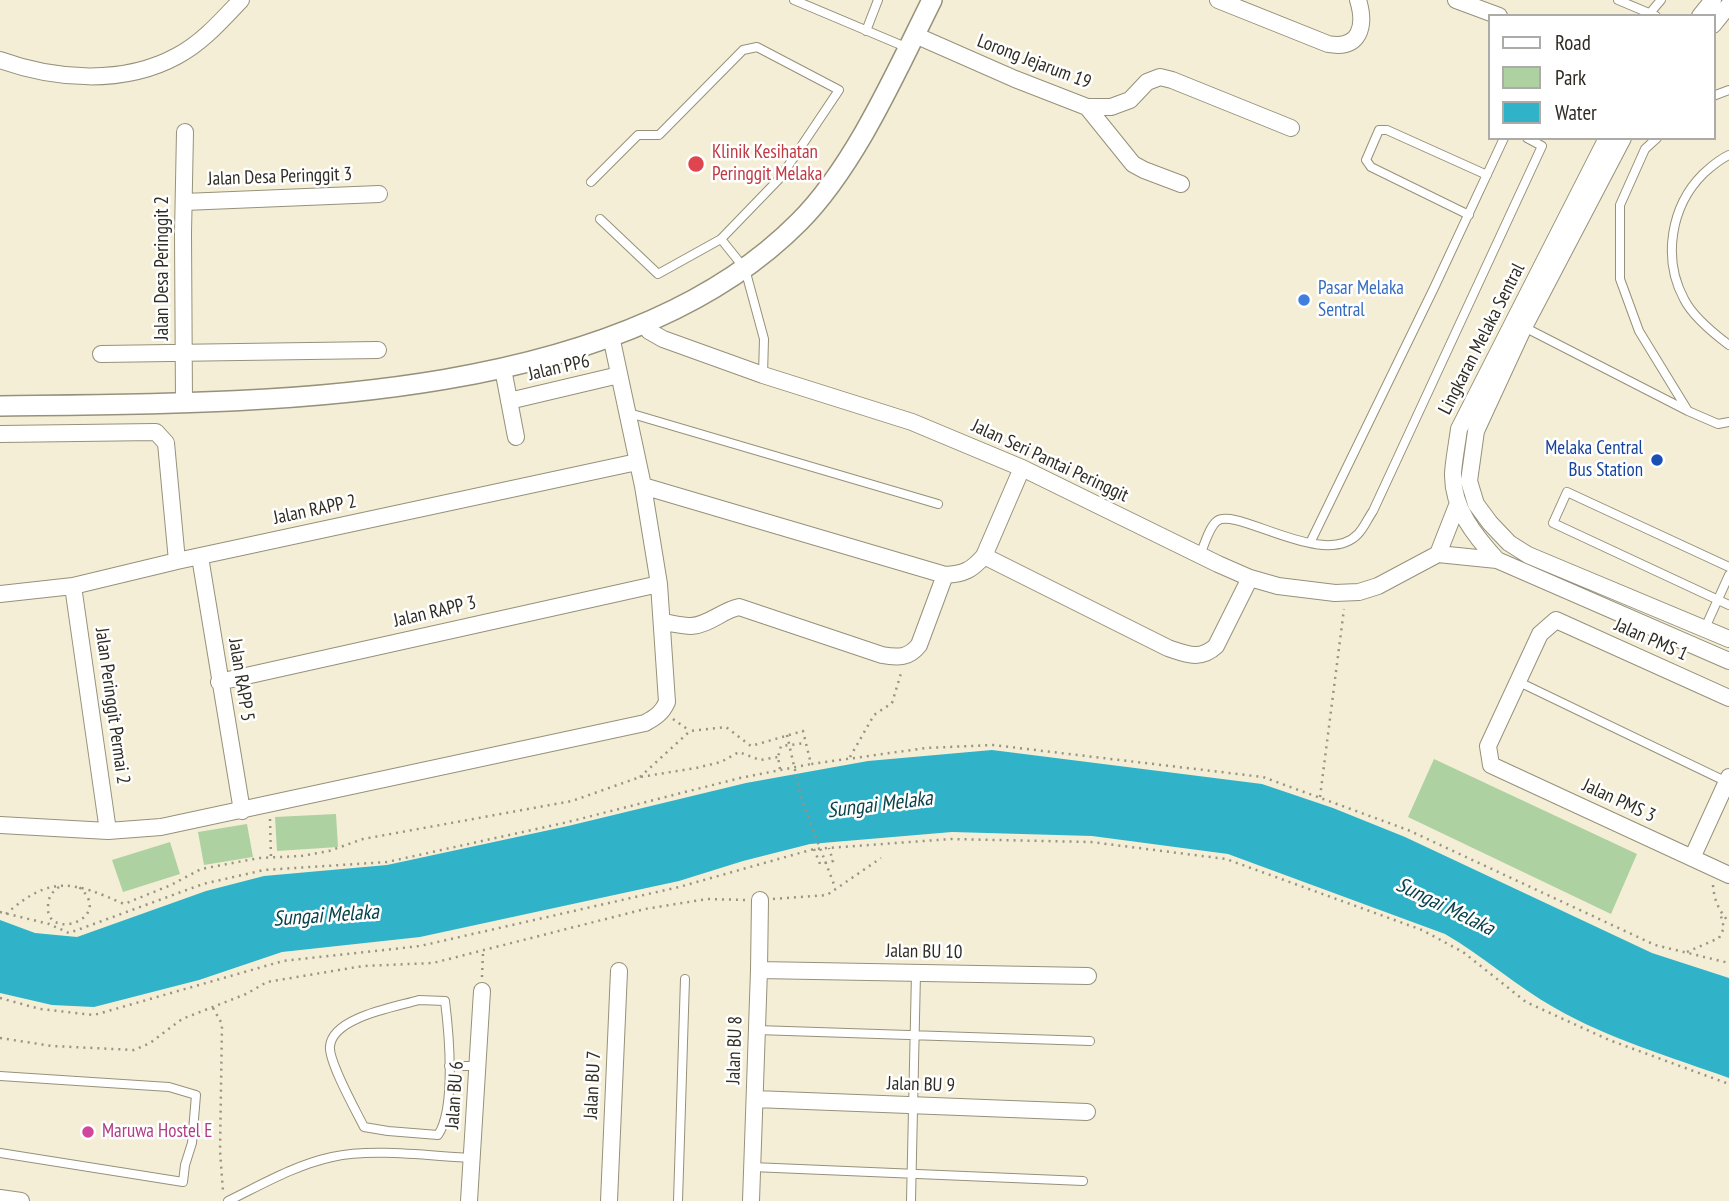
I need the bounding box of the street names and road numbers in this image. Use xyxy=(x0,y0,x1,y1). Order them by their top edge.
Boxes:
street label: Lorong Jejarum 19 xyxy=(974,30,1094,94)
street label: Jalan Desa Peringgit 3 xyxy=(207,163,353,191)
street label: Jalan Desa Peringgit 2 xyxy=(152,196,174,340)
street label: Lingkaran Melaka Sentral xyxy=(1434,260,1530,418)
street label: Jalan PP6 xyxy=(526,350,592,386)
street label: Jalan Seri Pantai Peringgit xyxy=(968,415,1132,507)
street label: Jalan RAPP 2 xyxy=(272,490,358,530)
street label: Jalan RAPP 3 xyxy=(392,591,478,633)
street label: Jalan PMS 1 xyxy=(1611,614,1691,666)
street label: Jalan Peringgit Permai 2 xyxy=(90,626,134,786)
street label: Jalan RAPP 5 xyxy=(223,637,259,723)
street label: Jalan PMS 3 xyxy=(1579,774,1659,828)
street label: Jalan BU 10 xyxy=(886,940,962,964)
street label: Jalan BU 8 xyxy=(722,1016,748,1084)
street label: Jalan BU 7 xyxy=(580,1050,606,1120)
street label: Jalan BU 6 xyxy=(441,1060,469,1130)
street label: Jalan BU 9 xyxy=(887,1072,955,1098)

